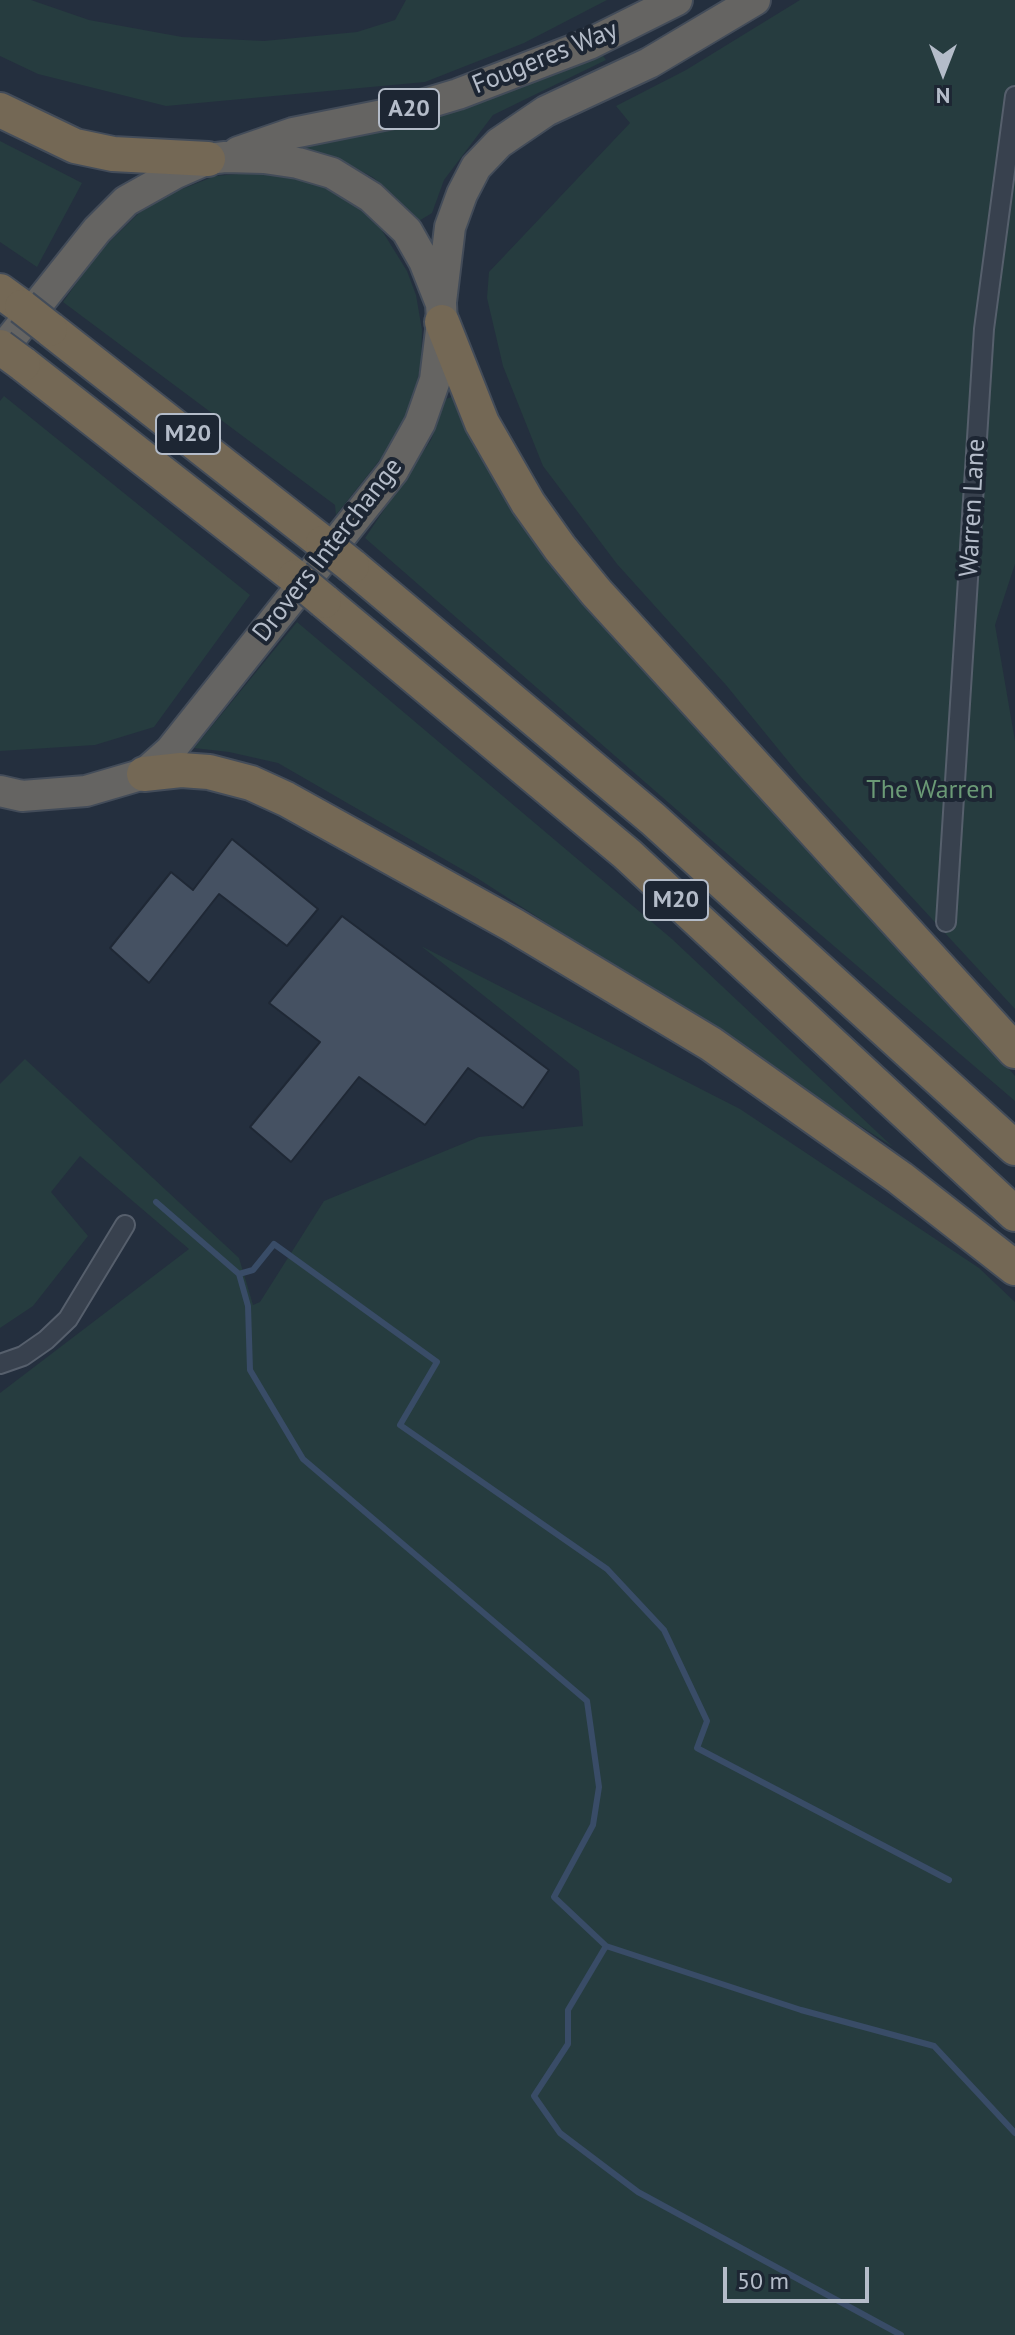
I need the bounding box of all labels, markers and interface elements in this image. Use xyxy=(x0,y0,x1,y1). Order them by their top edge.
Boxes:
street label: Fougeres Way xyxy=(468,15,622,101)
north arrow xyxy=(903,32,983,112)
text: N xyxy=(936,82,950,110)
road number: A20 xyxy=(379,89,439,129)
road number: M20 xyxy=(156,414,220,454)
street label: Warren Lane xyxy=(954,438,992,578)
street label: Drovers Interchange xyxy=(247,452,409,648)
park label: The Warren xyxy=(866,775,994,807)
road number: M20 xyxy=(644,880,708,920)
scale bar xyxy=(727,2251,873,2301)
text: 50 m xyxy=(737,2265,789,2296)

